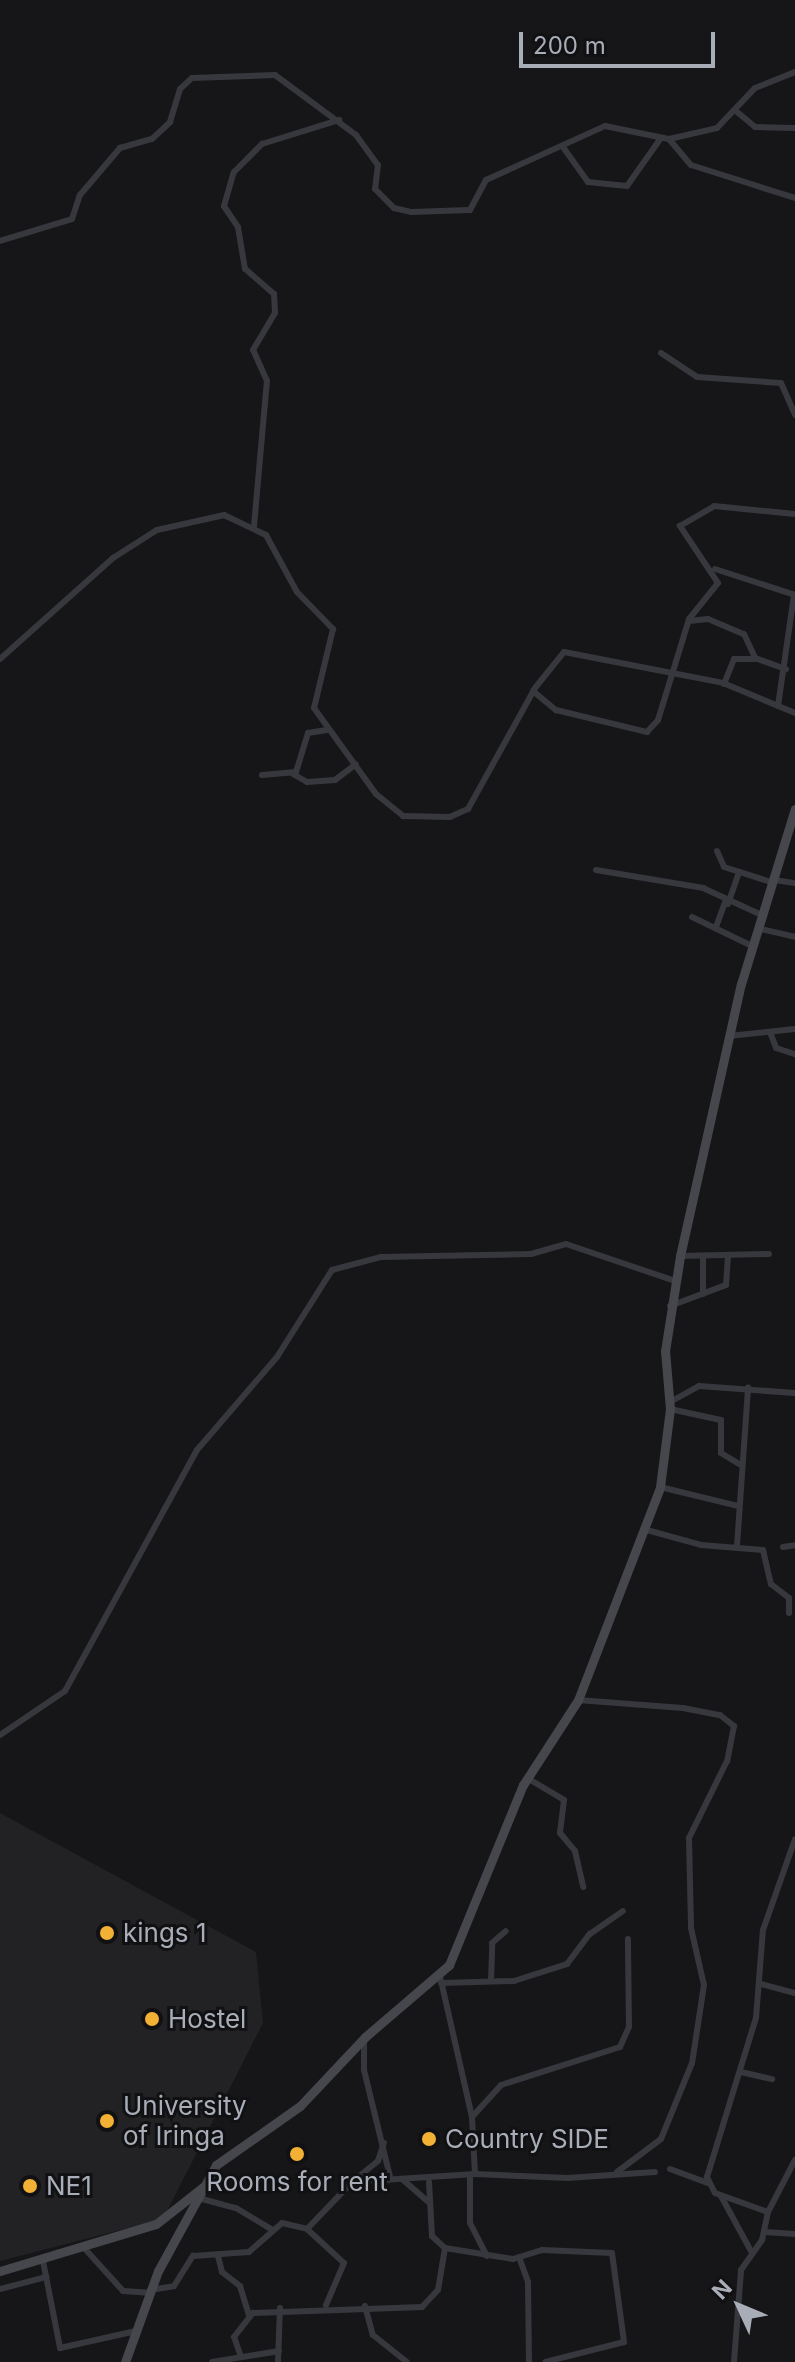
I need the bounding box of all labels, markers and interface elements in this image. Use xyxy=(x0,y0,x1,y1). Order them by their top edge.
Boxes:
scale bar xyxy=(523,16,719,66)
text: 200 m xyxy=(533,31,606,60)
place label: kings 1 xyxy=(123,1917,206,1949)
marker: kings 1 xyxy=(98,1924,116,1942)
place label: Hostel xyxy=(168,2003,246,2035)
marker: Hostel xyxy=(143,2010,161,2028)
place label: University of Iringa xyxy=(123,2090,247,2152)
marker: University of Iringa xyxy=(98,2112,116,2130)
place label: Country SIDE xyxy=(445,2123,609,2155)
marker: Country SIDE xyxy=(420,2130,438,2148)
marker: Rooms for rent xyxy=(288,2145,306,2163)
place label: Rooms for rent xyxy=(206,2166,388,2198)
place label: NE1 xyxy=(46,2170,92,2202)
marker: NE1 xyxy=(21,2177,39,2195)
north arrow xyxy=(699,2266,779,2346)
text: N xyxy=(707,2274,737,2304)

